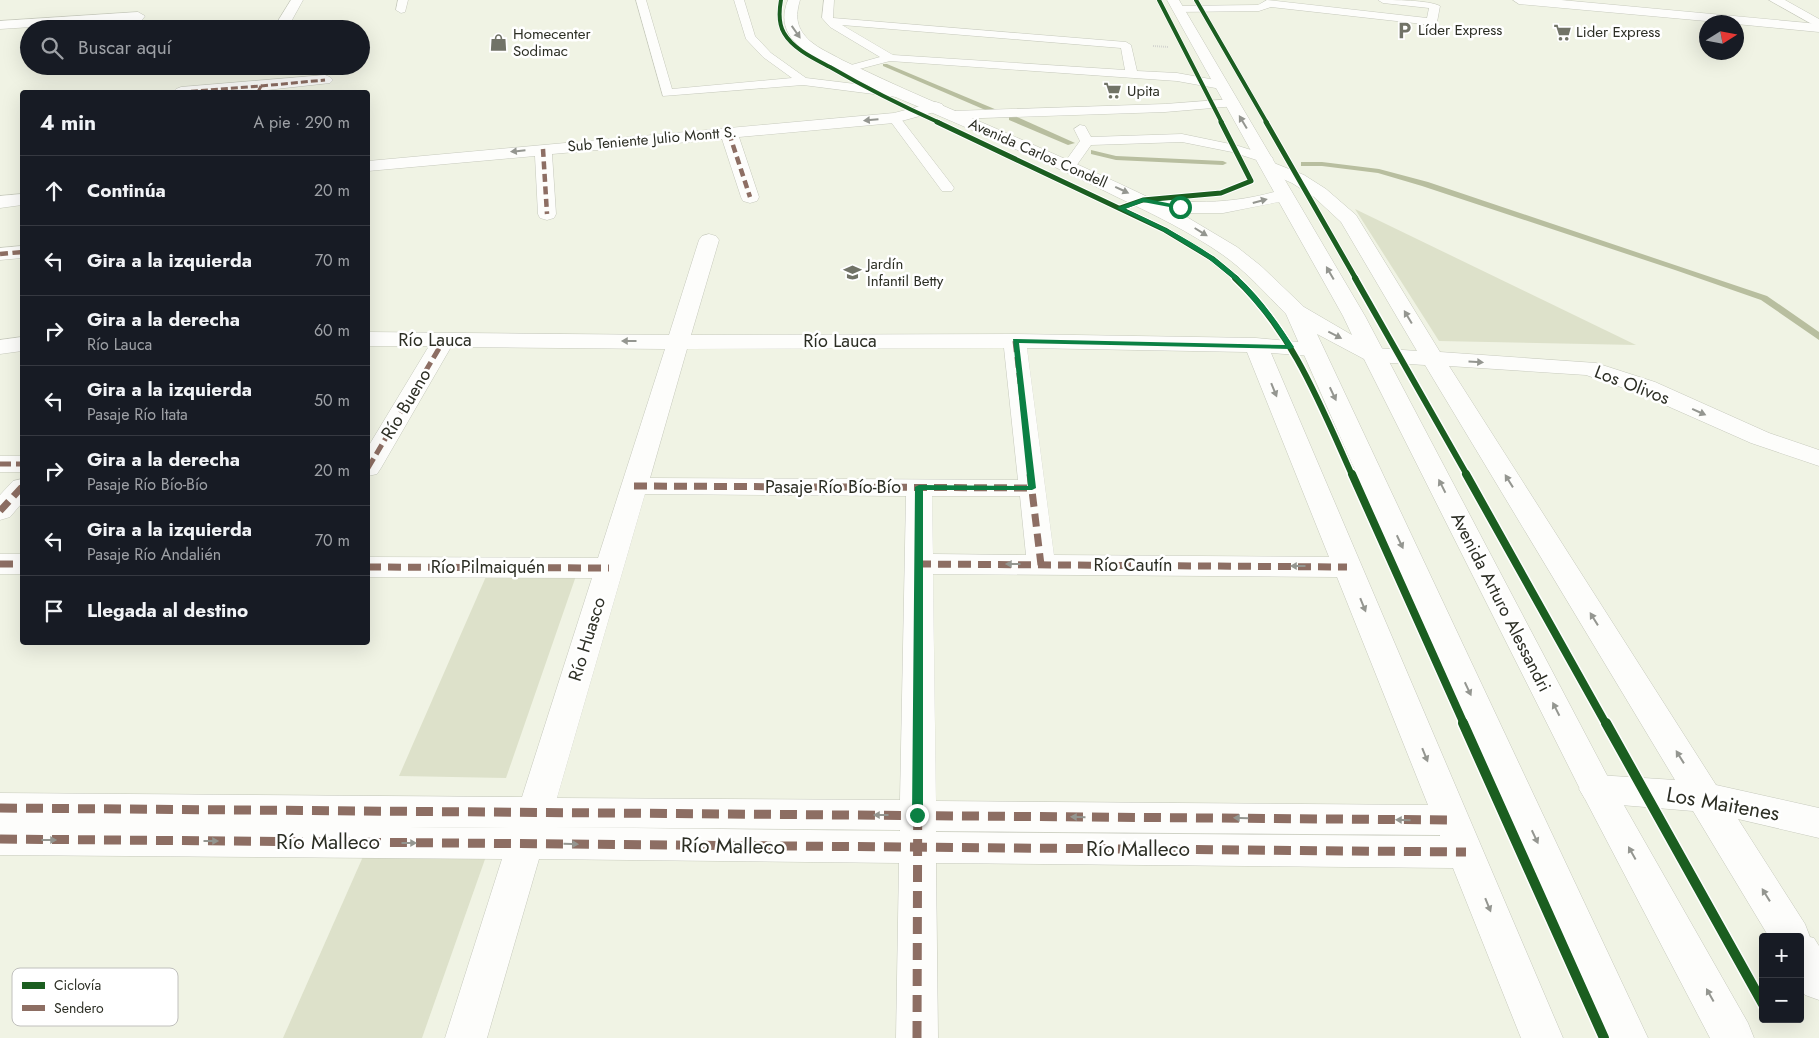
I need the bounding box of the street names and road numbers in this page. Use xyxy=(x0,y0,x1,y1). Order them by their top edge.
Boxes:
street label: Avenida Carlos Condell xyxy=(965,113,1111,193)
street label: Sub Teniente Julio Montt S. xyxy=(567,121,737,157)
street label: Río Lauca xyxy=(398,327,472,353)
street label: Río Lauca xyxy=(803,328,877,354)
street label: Los Olivos xyxy=(1591,359,1673,411)
street label: Río Bueno xyxy=(375,364,437,444)
street label: Pasaje Río Bío-Bío xyxy=(765,474,901,500)
street label: Avenida Arturo Alessandri xyxy=(1444,508,1558,696)
street label: Río Cautín xyxy=(1094,552,1172,578)
street label: Río Pilmaiquén xyxy=(431,554,545,580)
street label: Río Huasco xyxy=(562,594,612,684)
street label: Los Maitenes xyxy=(1664,779,1782,829)
street label: Río Malleco xyxy=(276,827,380,857)
street label: Río Malleco xyxy=(681,830,785,862)
street label: Río Malleco xyxy=(1086,834,1190,864)

